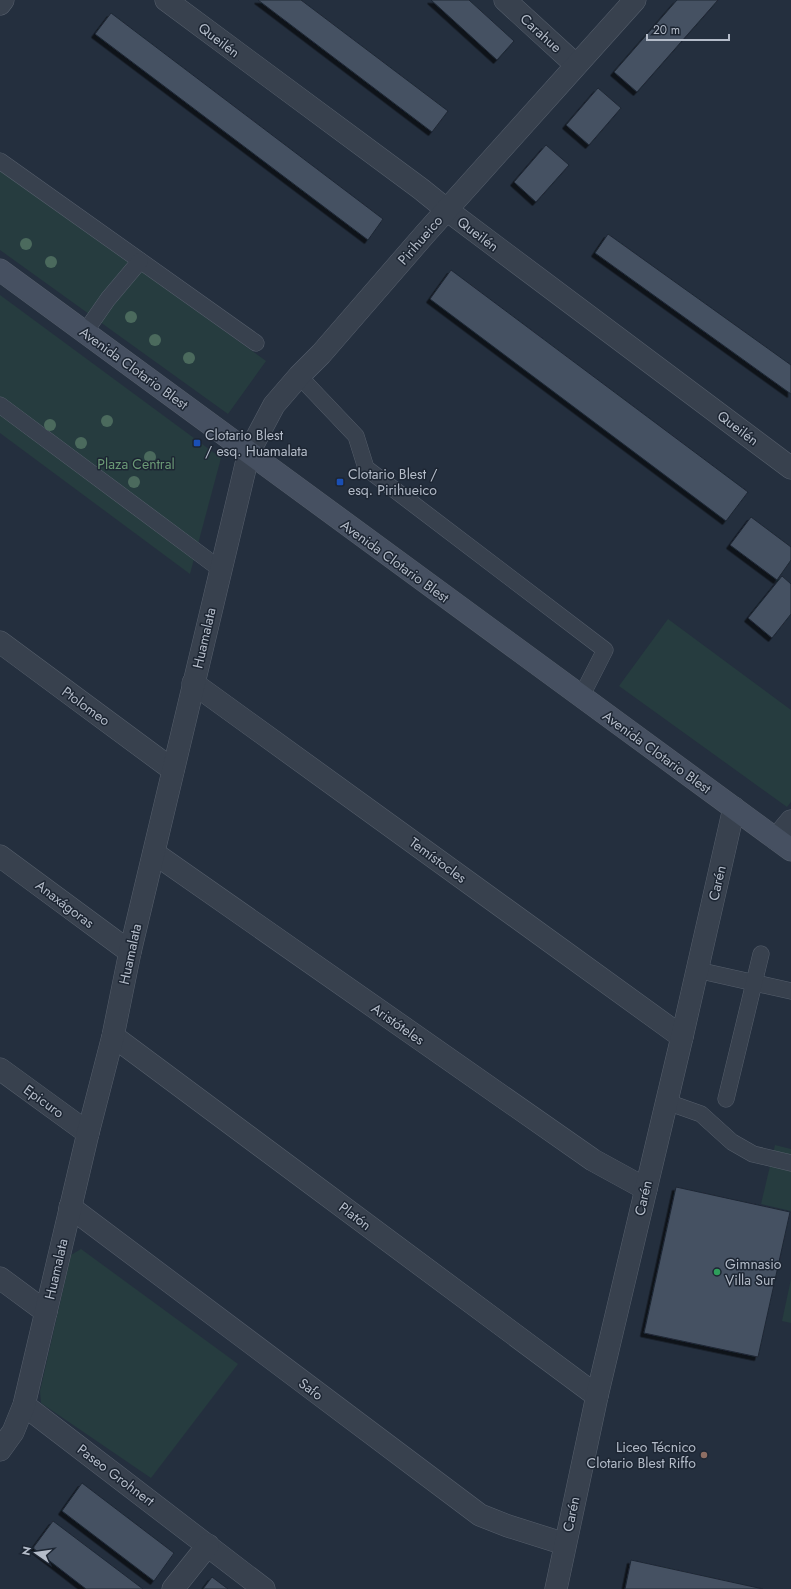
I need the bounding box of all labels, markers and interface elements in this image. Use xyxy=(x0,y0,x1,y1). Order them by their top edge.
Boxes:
street label: Carahue xyxy=(516,9,566,57)
scale bar xyxy=(647,16,729,42)
street label: Queilén xyxy=(194,18,244,62)
text: 20 m xyxy=(653,21,680,39)
street label: Pirihueico xyxy=(393,211,447,269)
street label: Queilén xyxy=(453,212,503,256)
street label: Avenida Clotario Blest xyxy=(76,322,193,415)
street label: Queilén xyxy=(713,406,763,450)
place label: Clotario Blest / esq. Huamalata xyxy=(205,425,307,461)
marker: Clotario Blest / esq. Huamalata xyxy=(192,438,202,448)
park label: Plaza Central xyxy=(97,454,175,474)
place label: Clotario Blest / esq. Pirihueico xyxy=(348,464,438,500)
marker: Clotario Blest / esq. Pirihueico xyxy=(335,477,345,487)
street label: Avenida Clotario Blest xyxy=(337,515,454,608)
street label: Huamalata xyxy=(187,606,221,670)
street label: Ptolomeo xyxy=(58,682,115,731)
street label: Avenida Clotario Blest xyxy=(599,706,716,799)
street label: Temístocles xyxy=(405,832,471,888)
street label: Carén xyxy=(703,863,731,903)
street label: Anaxágoras xyxy=(32,875,99,933)
street label: Huamalata xyxy=(114,922,146,986)
street label: Aristóteles xyxy=(367,998,429,1050)
street label: Epicuro xyxy=(20,1080,69,1123)
street label: Carén xyxy=(629,1178,657,1218)
street label: Platón xyxy=(335,1197,375,1235)
street label: Huamalata xyxy=(39,1237,73,1301)
place label: Gimnasio Villa Sur xyxy=(725,1254,782,1290)
marker: Gimnasio Villa Sur xyxy=(712,1267,722,1277)
street label: Safo xyxy=(295,1373,328,1405)
place label: Liceo Técnico Clotario Blest Riffo xyxy=(587,1437,696,1473)
street label: Paseo Grohnert xyxy=(73,1439,159,1511)
marker: Liceo Técnico Clotario Blest Riffo xyxy=(699,1450,709,1460)
street label: Carén xyxy=(558,1495,584,1533)
north arrow xyxy=(16,1533,56,1573)
text: N xyxy=(17,1545,35,1557)

